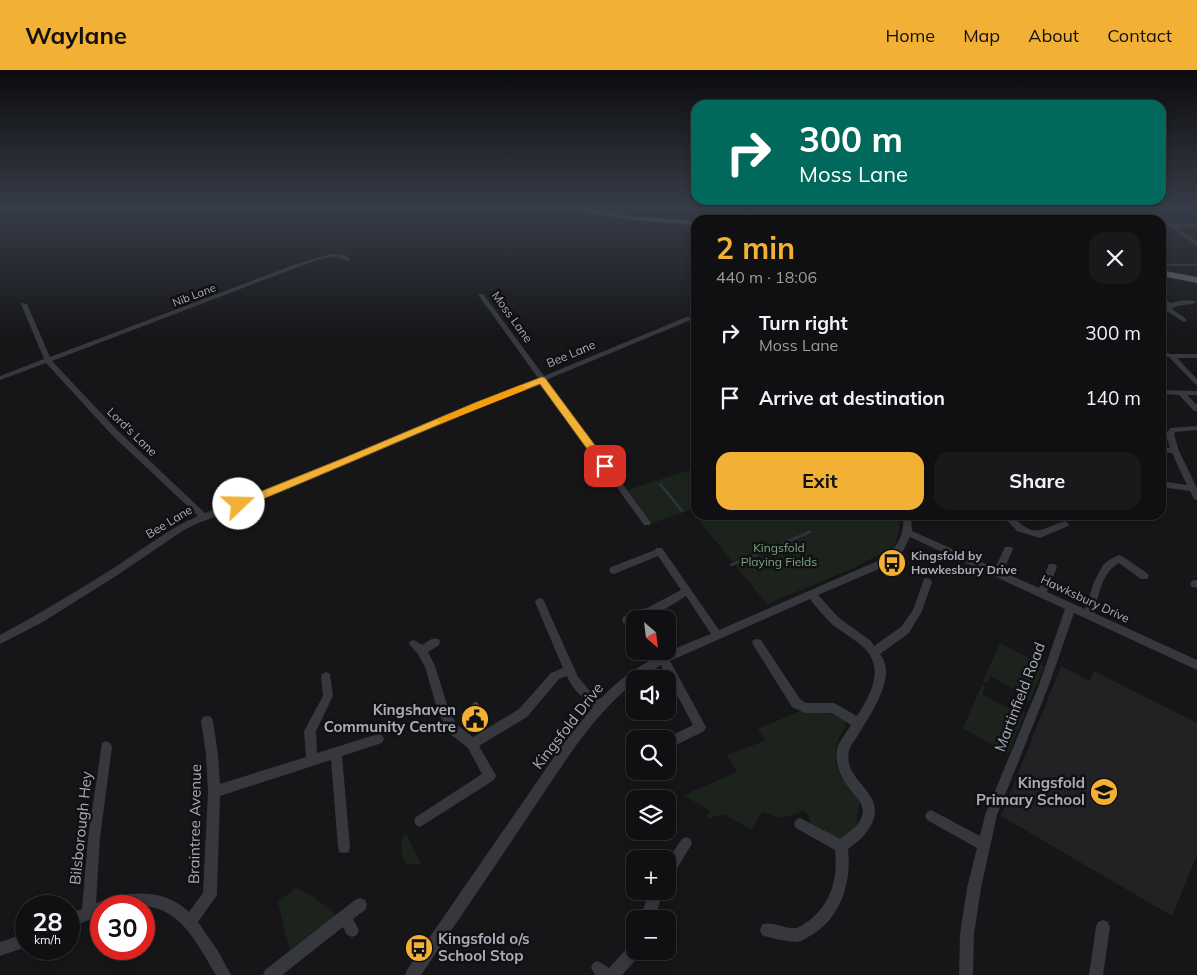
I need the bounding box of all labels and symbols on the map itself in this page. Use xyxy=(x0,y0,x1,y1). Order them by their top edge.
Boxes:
street label: Nib Lane xyxy=(170,280,218,310)
street label: Moss Lane xyxy=(489,288,536,345)
street label: Bee Lane xyxy=(544,337,598,371)
street label: Lord's Lane xyxy=(104,404,161,459)
pin xyxy=(584,445,626,487)
position arrow xyxy=(212,477,264,529)
street label: Bee Lane xyxy=(143,502,195,541)
park label: Kingsfold Playing Fields xyxy=(741,540,817,569)
bus stop icon: Kingsfold by Hawkesbury Drive xyxy=(877,548,907,578)
place label: Kingsfold by Hawkesbury Drive xyxy=(911,548,1017,577)
street label: Hawksbury Drive xyxy=(1038,571,1132,626)
north arrow xyxy=(626,610,676,660)
street label: Martinfield Road xyxy=(990,640,1049,754)
street label: Kingsfold Drive xyxy=(528,679,607,773)
place label: Kingshaven Community Centre xyxy=(324,700,456,736)
public building icon: Kingshaven Community Centre xyxy=(460,704,490,734)
street label: Braintree Avenue xyxy=(184,764,205,884)
street label: Bilsborough Hey xyxy=(65,770,96,886)
place label: Kingsfold Primary School xyxy=(976,773,1085,809)
school or university icon: Kingsfold Primary School xyxy=(1089,777,1119,807)
speed limit sign: 30 xyxy=(90,895,155,960)
place label: Kingsfold o/s School Stop xyxy=(438,929,530,965)
bus stop icon: Kingsfold o/s School Stop xyxy=(404,933,434,963)

